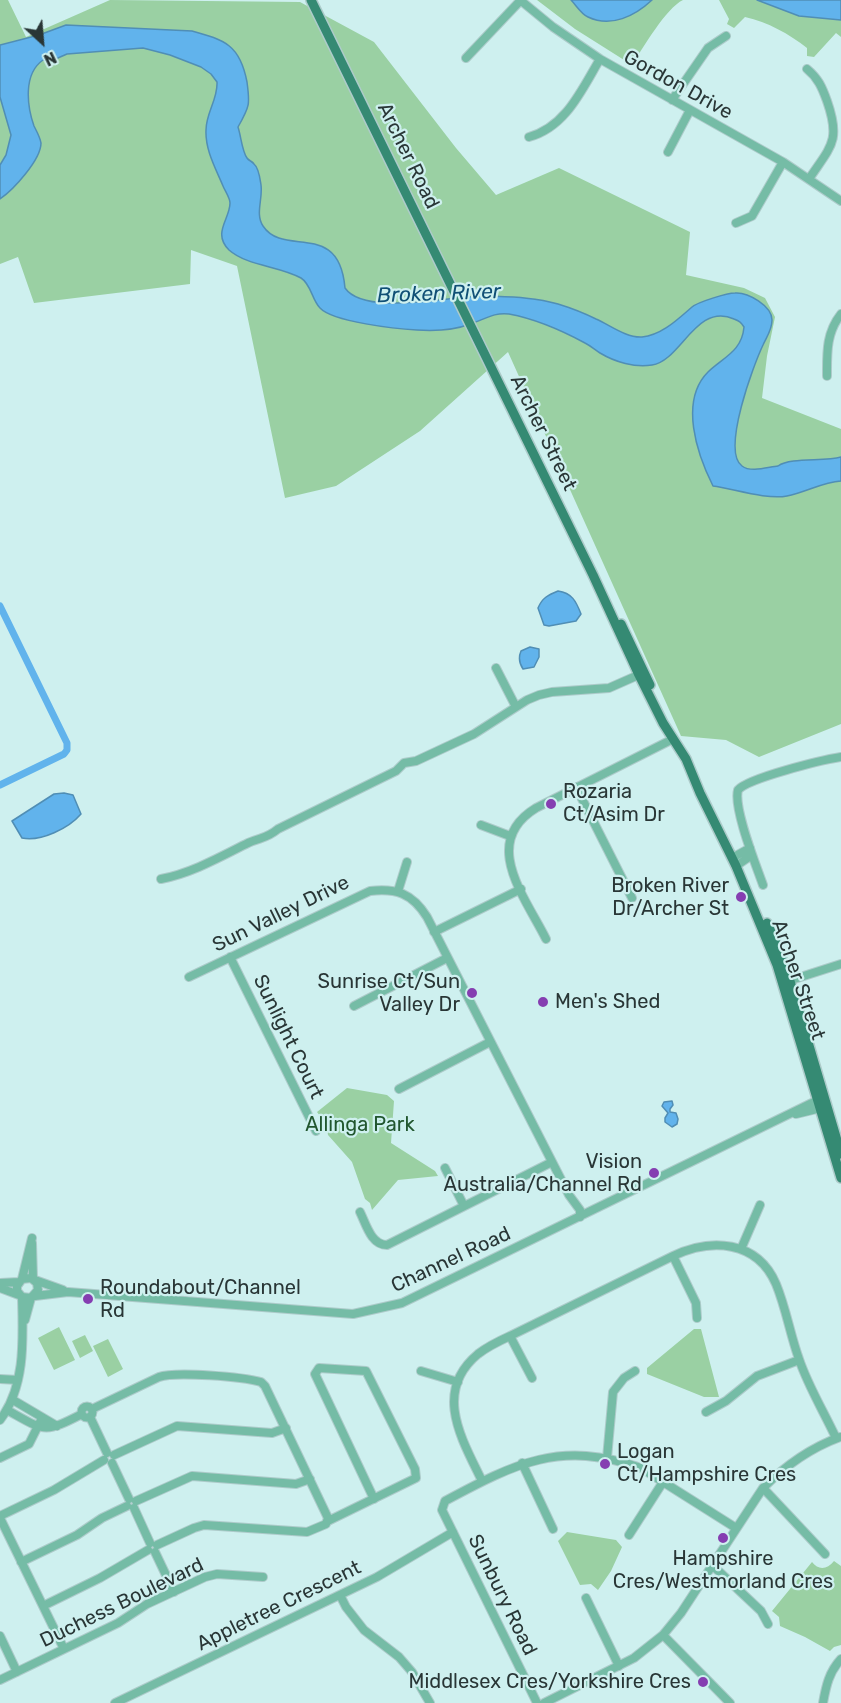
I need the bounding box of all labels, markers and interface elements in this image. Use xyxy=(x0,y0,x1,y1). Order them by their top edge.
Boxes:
north arrow xyxy=(12,12,72,72)
street label: Gordon Drive xyxy=(619,45,737,125)
text: N xyxy=(41,48,59,70)
street label: Archer Road xyxy=(372,99,444,213)
water label: Broken River xyxy=(377,279,501,309)
street label: Archer Street xyxy=(505,371,581,495)
place label: Rozaria Ct/Asim Dr xyxy=(563,780,665,827)
marker: Rozaria Ct/Asim Dr xyxy=(544,797,558,811)
street label: Sun Valley Drive xyxy=(209,871,353,957)
place label: Broken River Dr/Archer St xyxy=(611,874,729,921)
marker: Broken River Dr/Archer St xyxy=(734,890,748,904)
street label: Archer Street xyxy=(766,917,830,1043)
place label: Sunrise Ct/Sun Valley Dr xyxy=(318,970,460,1017)
street label: Sunlight Court xyxy=(248,971,328,1103)
marker: Sunrise Ct/Sun Valley Dr xyxy=(465,986,479,1000)
place label: Men's Shed xyxy=(555,990,660,1014)
marker: Men's Shed xyxy=(536,995,550,1009)
park label: Allinga Park xyxy=(305,1113,415,1137)
place label: Vision Australia/Channel Rd xyxy=(444,1150,642,1197)
marker: Vision Australia/Channel Rd xyxy=(647,1166,661,1180)
street label: Channel Road xyxy=(387,1222,515,1298)
place label: Roundabout/Channel Rd xyxy=(100,1276,301,1323)
marker: Roundabout/Channel Rd xyxy=(81,1292,95,1306)
place label: Logan Ct/Hampshire Cres xyxy=(617,1440,796,1487)
marker: Logan Ct/Hampshire Cres xyxy=(598,1457,612,1471)
street label: Sunbury Road xyxy=(462,1531,542,1659)
marker: Hampshire Cres/Westmorland Cres xyxy=(716,1531,730,1545)
place label: Hampshire Cres/Westmorland Cres xyxy=(613,1547,833,1594)
street label: Duchess Boulevard xyxy=(36,1553,208,1653)
street label: Appletree Crescent xyxy=(193,1556,365,1656)
place label: Middlesex Cres/Yorkshire Cres xyxy=(409,1670,691,1694)
marker: Middlesex Cres/Yorkshire Cres xyxy=(696,1675,710,1689)

